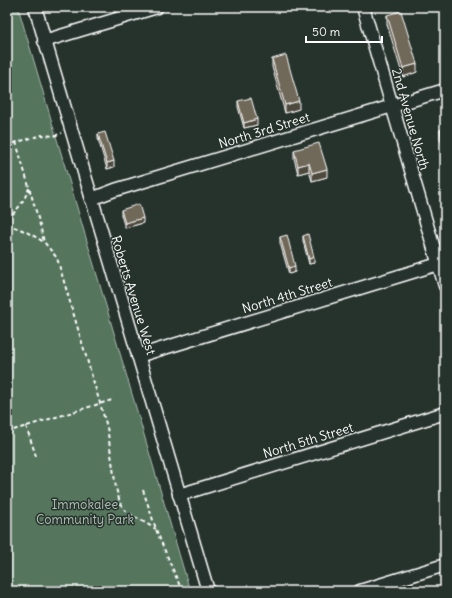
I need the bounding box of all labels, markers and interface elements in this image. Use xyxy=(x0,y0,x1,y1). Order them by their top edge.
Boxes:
scale bar xyxy=(306,18,382,44)
text: 50 m xyxy=(312,24,341,39)
street label: 2nd Avenue North xyxy=(388,66,433,173)
street label: North 3rd Street xyxy=(217,108,312,152)
street label: Roberts Avenue West xyxy=(107,234,160,357)
street label: North 4th Street xyxy=(240,273,335,317)
street label: North 5th Street xyxy=(261,418,356,462)
park label: Immokalee Community Park xyxy=(36,496,134,528)

